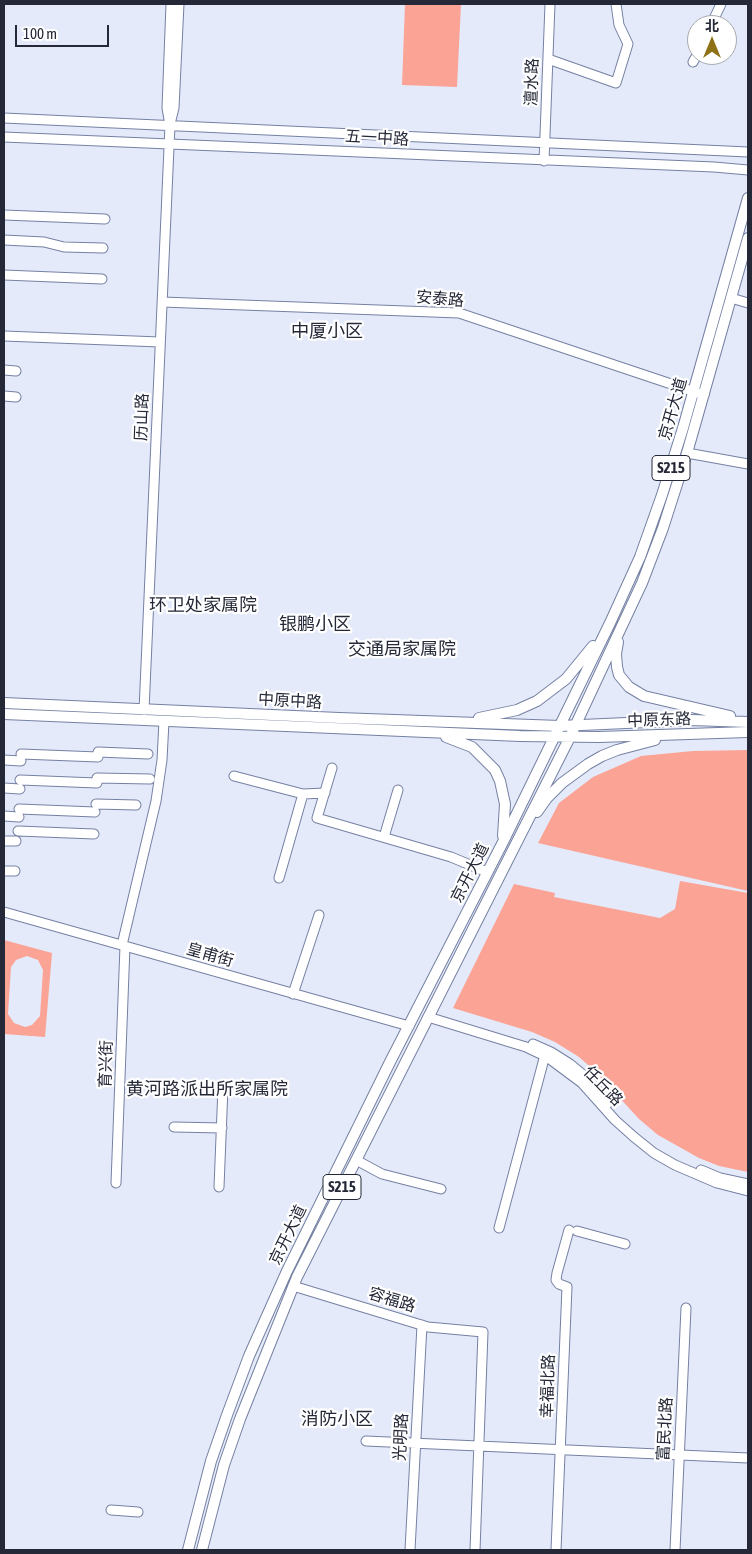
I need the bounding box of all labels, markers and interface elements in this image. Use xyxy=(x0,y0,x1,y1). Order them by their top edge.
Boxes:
scale bar xyxy=(18,15,111,47)
north arrow xyxy=(687,15,737,65)
text: 北 xyxy=(705,18,719,34)
text: 100 m xyxy=(23,25,57,42)
street label: 澶水路 xyxy=(522,58,542,106)
street label: 五一中路 xyxy=(345,127,409,149)
street label: 安泰路 xyxy=(415,287,465,311)
district label: 中厦小区 xyxy=(291,320,363,342)
street label: 京开大道 xyxy=(655,376,691,442)
street label: 历山路 xyxy=(132,393,152,441)
road number: S215 xyxy=(652,456,690,480)
district label: 环卫处家属院 xyxy=(149,594,257,616)
district label: 银鹏小区 xyxy=(279,613,351,635)
district label: 交通局家属院 xyxy=(348,638,456,660)
street label: 中原中路 xyxy=(258,690,322,712)
street label: 中原东路 xyxy=(627,709,691,731)
street label: 京开大道 xyxy=(447,840,493,906)
street label: 皇甫街 xyxy=(184,939,236,971)
street label: 育兴街 xyxy=(96,1040,116,1088)
street label: 任丘路 xyxy=(579,1062,627,1110)
district label: 黄河路派出所家属院 xyxy=(126,1078,288,1100)
road number: S215 xyxy=(323,1174,361,1200)
street label: 京开大道 xyxy=(265,1202,311,1268)
street label: 容福路 xyxy=(366,1284,418,1316)
street label: 幸福北路 xyxy=(537,1354,559,1418)
street label: 富民北路 xyxy=(654,1397,676,1461)
district label: 消防小区 xyxy=(301,1408,373,1430)
street label: 光明路 xyxy=(390,1413,412,1461)

